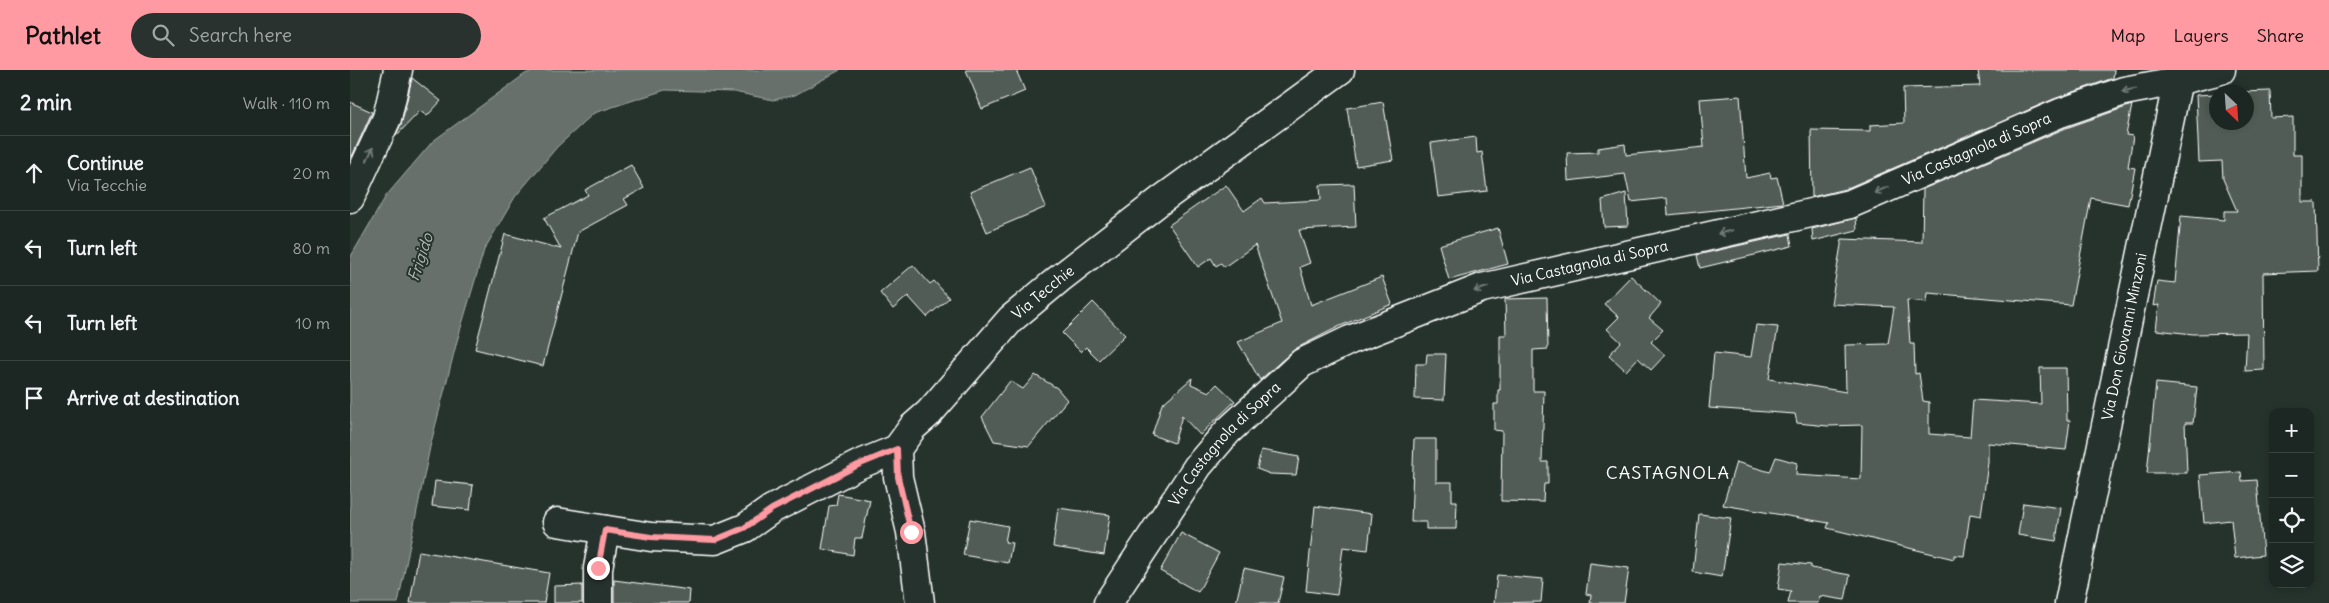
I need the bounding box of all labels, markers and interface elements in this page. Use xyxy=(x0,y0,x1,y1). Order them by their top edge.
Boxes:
search box xyxy=(131,13,481,58)
text: Pathlet xyxy=(25,20,101,50)
icon: search xyxy=(149,21,177,49)
text: Search here xyxy=(189,23,292,47)
text: Map xyxy=(2110,24,2145,47)
text: Layers xyxy=(2173,24,2229,47)
text: Share xyxy=(2257,24,2304,47)
north arrow xyxy=(2209,85,2254,130)
one-way arrow xyxy=(2121,86,2137,95)
text: 2 min xyxy=(20,89,72,116)
text: Walk · 110 m xyxy=(243,93,330,113)
street label: Via Castagnola di Sopra xyxy=(1899,108,2054,189)
one-way arrow xyxy=(366,147,376,162)
text: Continue xyxy=(67,151,144,175)
icon: ahead xyxy=(20,159,48,187)
text: 20 m xyxy=(293,163,330,183)
text: Via Tecchie xyxy=(67,175,147,195)
one-way arrow xyxy=(1874,186,1889,196)
one-way arrow xyxy=(1717,228,1733,237)
water label: Frigido xyxy=(403,229,437,284)
icon: left xyxy=(20,234,48,262)
text: Turn left xyxy=(67,236,137,260)
street label: Via Castagnola di Sopra xyxy=(1509,236,1670,290)
text: 80 m xyxy=(292,238,330,258)
street label: Via Don Giovanni Minzoni xyxy=(2097,251,2151,422)
street label: Via Tecchie xyxy=(1008,261,1078,323)
one-way arrow xyxy=(1474,284,1490,294)
icon: left xyxy=(20,309,48,337)
text: Turn left xyxy=(67,311,137,335)
text: 10 m xyxy=(295,313,330,333)
street label: Via Castagnola di Sopra xyxy=(1164,377,1285,509)
icon: arrive xyxy=(20,384,48,412)
text: Arrive at destination xyxy=(67,386,240,410)
map controls xyxy=(2269,408,2314,588)
button: + xyxy=(2269,408,2314,453)
button: − xyxy=(2269,453,2314,498)
district label: CASTAGNOLA xyxy=(1606,461,1730,484)
button: locate xyxy=(2269,498,2314,543)
route start xyxy=(900,521,923,544)
button: layers xyxy=(2269,543,2314,588)
route end xyxy=(587,557,610,580)

